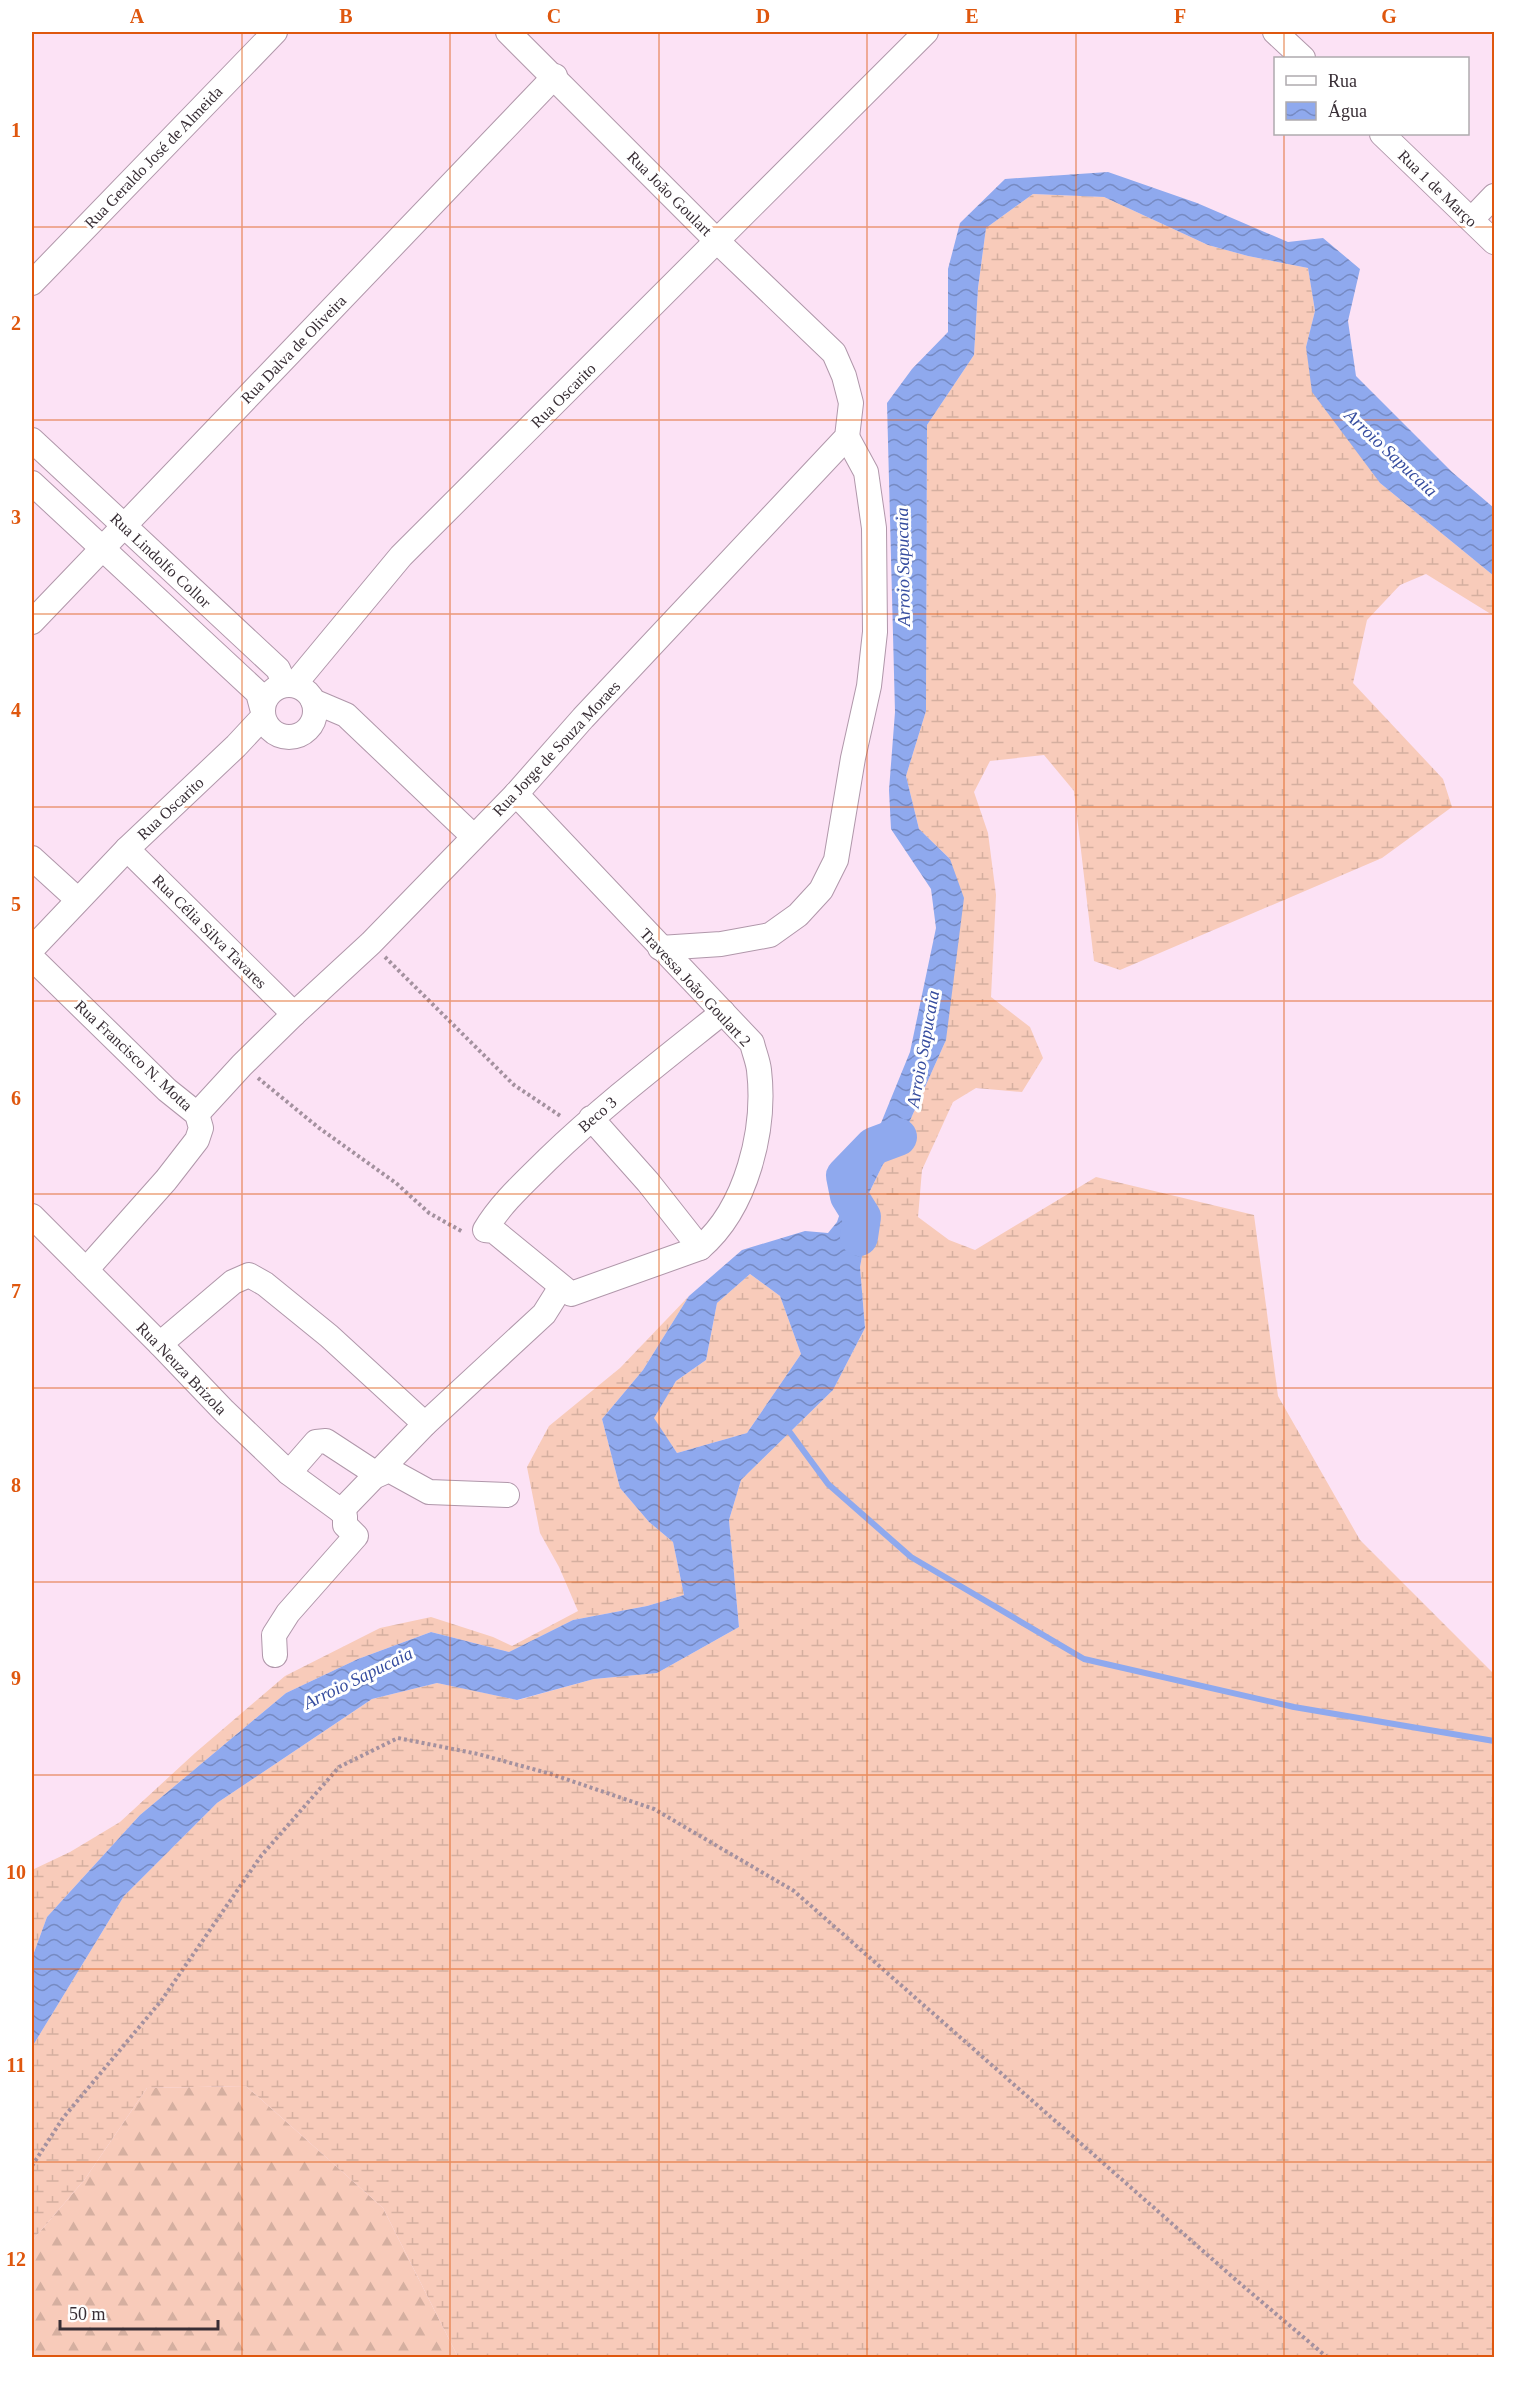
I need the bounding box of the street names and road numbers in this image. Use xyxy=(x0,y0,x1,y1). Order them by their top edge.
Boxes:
street label: Rua Geraldo José de Almeida xyxy=(81,83,226,232)
street label: Rua 1 de Março xyxy=(1394,147,1480,231)
street label: Rua João Goulart xyxy=(624,148,716,239)
street label: Rua Dalva de Oliveira xyxy=(237,292,349,407)
street label: Rua Oscarito xyxy=(528,360,599,431)
street label: Rua Lindolfo Collor xyxy=(107,510,215,612)
street label: Rua Jorge de Souza Moraes xyxy=(489,677,624,820)
street label: Rua Oscarito xyxy=(134,774,207,843)
street label: Rua Célia Silva Tavares xyxy=(149,871,270,992)
street label: Travessa João Goulart 2 xyxy=(637,925,755,1050)
street label: Rua Francisco N. Motta xyxy=(72,997,196,1114)
street label: Beco 3 xyxy=(575,1093,620,1136)
street label: Rua Neuza Brizola xyxy=(133,1319,230,1418)

